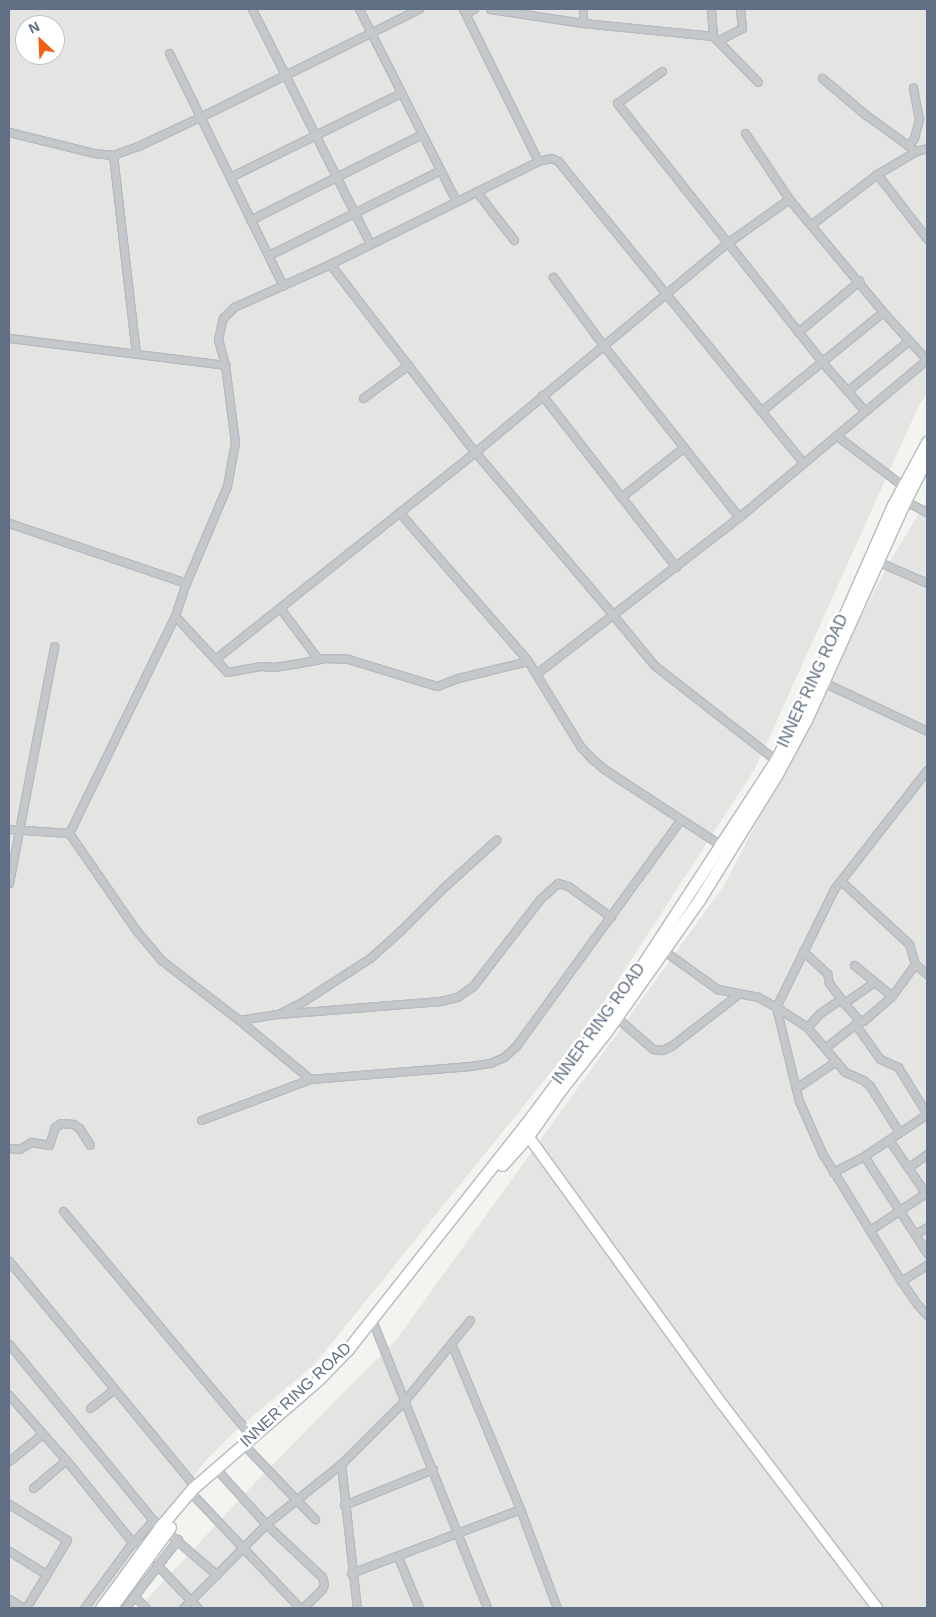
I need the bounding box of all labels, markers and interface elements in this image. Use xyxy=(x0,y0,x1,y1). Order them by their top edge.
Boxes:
north arrow xyxy=(15,15,65,65)
text: N xyxy=(26,18,42,37)
street label: INNER RING ROAD xyxy=(774,611,852,751)
street label: INNER RING ROAD xyxy=(549,960,649,1088)
street label: INNER RING ROAD xyxy=(236,1339,356,1451)

